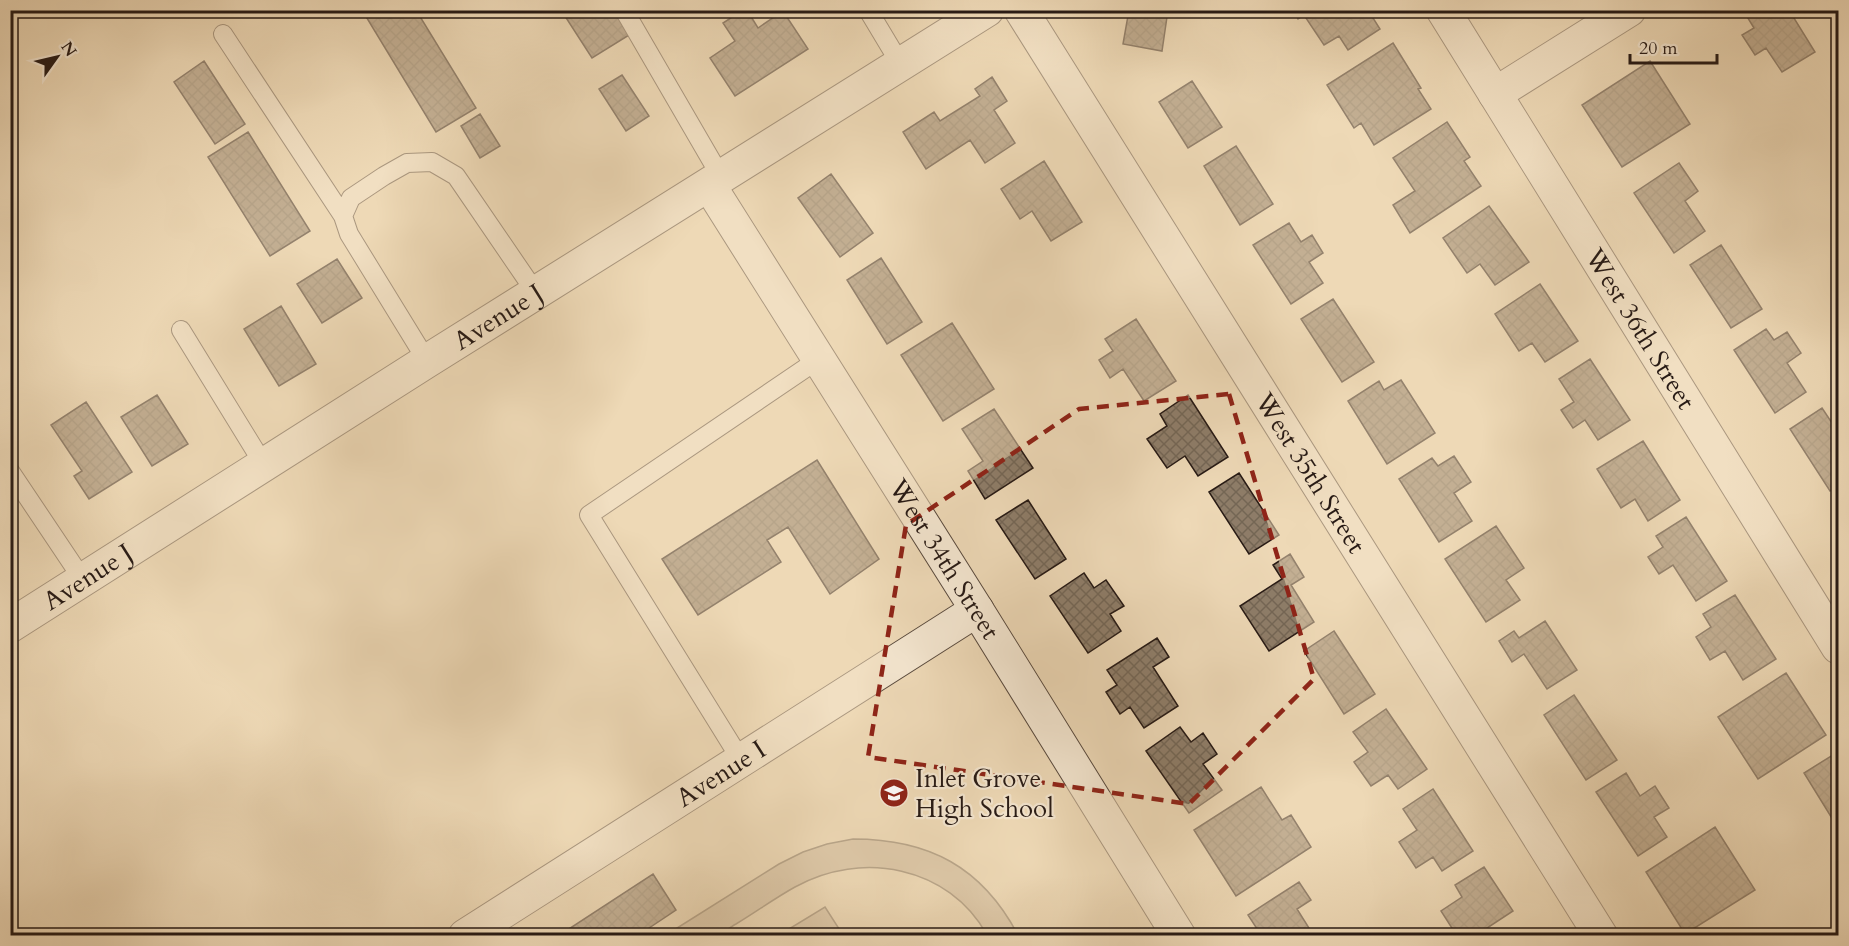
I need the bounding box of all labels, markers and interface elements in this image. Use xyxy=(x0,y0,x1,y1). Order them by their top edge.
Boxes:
north arrow xyxy=(27,27,87,87)
scale bar xyxy=(1630,27,1717,65)
text: 20 m xyxy=(1639,36,1678,61)
text: N xyxy=(56,37,82,61)
street label: West 36th Street xyxy=(1577,241,1704,416)
street label: Avenue J xyxy=(446,275,550,358)
street label: West 35th Street xyxy=(1247,385,1374,560)
street label: West 34th Street xyxy=(881,471,1008,646)
street label: Avenue J xyxy=(36,535,139,618)
street label: Avenue I xyxy=(669,732,772,815)
place label: Inlet Grove High School xyxy=(915,761,1054,826)
school or university icon: Inlet Grove High School xyxy=(878,777,910,809)

